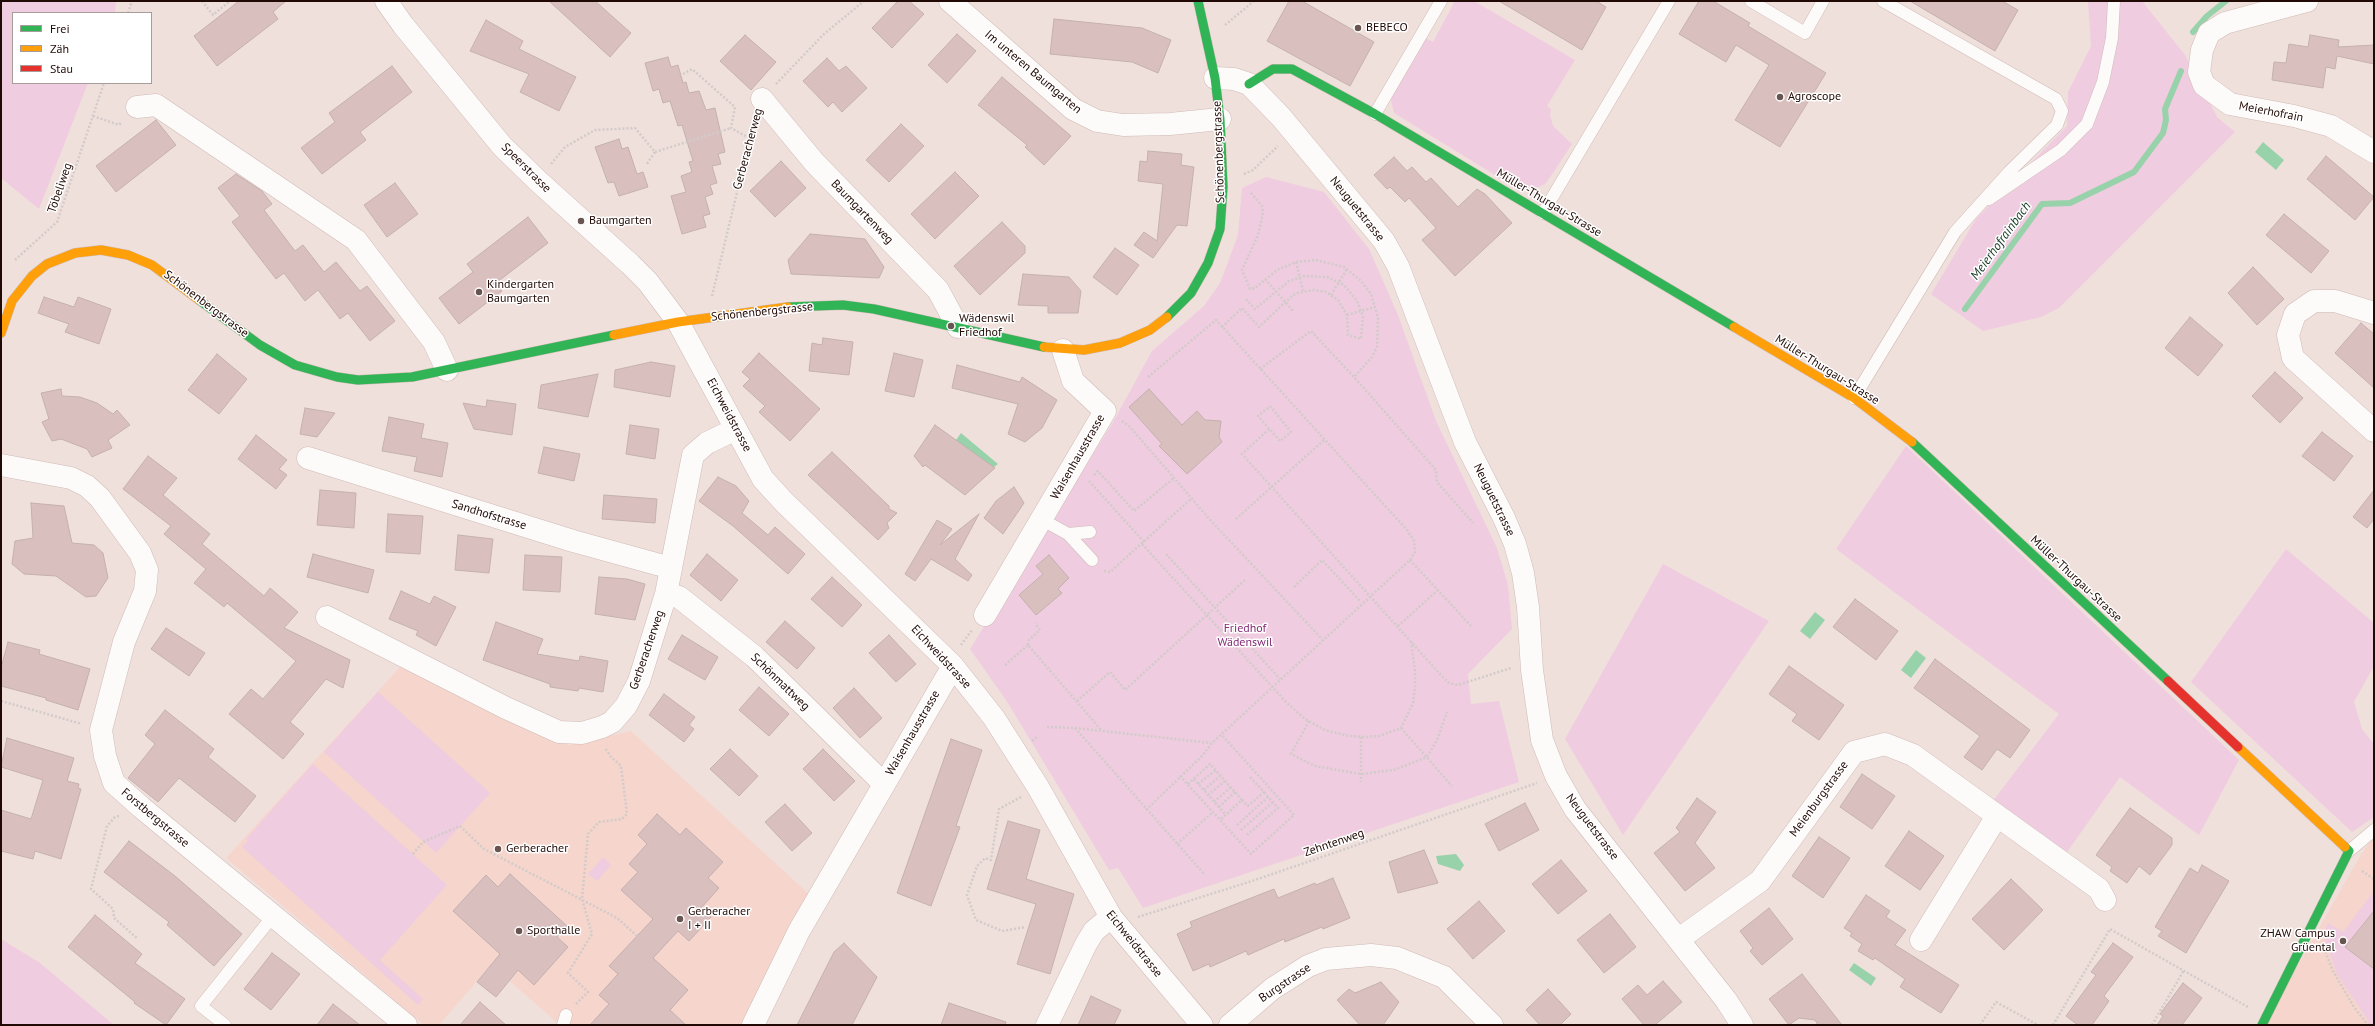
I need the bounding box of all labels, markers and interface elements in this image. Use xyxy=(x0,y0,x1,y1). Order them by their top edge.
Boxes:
legend xyxy=(12,12,152,84)
text: Frei xyxy=(50,21,70,36)
place label: BEBECO xyxy=(1366,21,1408,35)
marker: BEBECO xyxy=(1353,23,1363,33)
street label: Im unteren Baumgarten xyxy=(982,27,1084,117)
text: Zäh xyxy=(50,41,69,56)
text: Stau xyxy=(50,61,73,76)
place label: Agroscope xyxy=(1788,90,1841,104)
marker: Agroscope xyxy=(1775,92,1785,102)
street label: Meierhofrain xyxy=(2237,99,2305,125)
street label: Schönenbergstrasse xyxy=(1210,101,1228,203)
street label: Gerberacherweg xyxy=(730,107,766,191)
street label: Speerstrasse xyxy=(498,140,554,196)
street label: Töbeliweg xyxy=(45,161,75,215)
street label: Müller-Thurgau-Strasse xyxy=(1494,166,1604,240)
street label: Neuguetstrasse xyxy=(1327,174,1387,244)
street label: Baumgartenweg xyxy=(828,177,896,247)
water label: Meierhofrainbach xyxy=(1967,199,2035,283)
place label: Baumgarten xyxy=(589,214,652,228)
marker: Baumgarten xyxy=(576,216,586,226)
street label: Schönenbergstrasse xyxy=(161,267,251,341)
place label: Kindergarten Baumgarten xyxy=(487,278,554,306)
marker: Kindergarten Baumgarten xyxy=(474,287,484,297)
street label: Schönenbergstrasse xyxy=(710,299,814,325)
place label: Wädenswil Friedhof xyxy=(959,312,1014,340)
marker: Wädenswil Friedhof xyxy=(946,321,956,331)
street label: Müller-Thurgau-Strasse xyxy=(1772,332,1882,408)
street label: Eichweidstrasse xyxy=(704,376,754,454)
street label: Waisenhausstrasse xyxy=(1048,412,1108,502)
street label: Neuguetstrasse xyxy=(1470,461,1518,539)
street label: Sandhofstrasse xyxy=(450,497,528,533)
street label: Müller-Thurgau-Strasse xyxy=(2027,533,2125,625)
street label: Gerberacherweg xyxy=(627,608,667,692)
street label: Eichweidstrasse xyxy=(908,622,974,692)
park label: Friedhof Wädenswil xyxy=(1217,622,1273,650)
street label: Schönmattweg xyxy=(748,650,812,714)
street label: Waisenhausstrasse xyxy=(883,688,943,778)
street label: Meienburgstrasse xyxy=(1787,758,1851,840)
street label: Forstbergstrasse xyxy=(118,785,192,851)
street label: Neuguetstrasse xyxy=(1562,791,1622,863)
street label: Zehntenweg xyxy=(1302,826,1366,860)
place label: Gerberacher xyxy=(506,842,568,856)
marker: Gerberacher xyxy=(493,844,503,854)
place label: Gerberacher I + II xyxy=(688,905,750,933)
street label: Eichweidstrasse xyxy=(1103,908,1165,980)
marker: Gerberacher I + II xyxy=(675,914,685,924)
place label: Sporthalle xyxy=(527,924,580,938)
marker: Sporthalle xyxy=(514,926,524,936)
place label: ZHAW Campus Grüental xyxy=(2260,927,2335,955)
marker: ZHAW Campus Grüental xyxy=(2338,936,2348,946)
street label: Burgstrasse xyxy=(1256,960,1314,1006)

